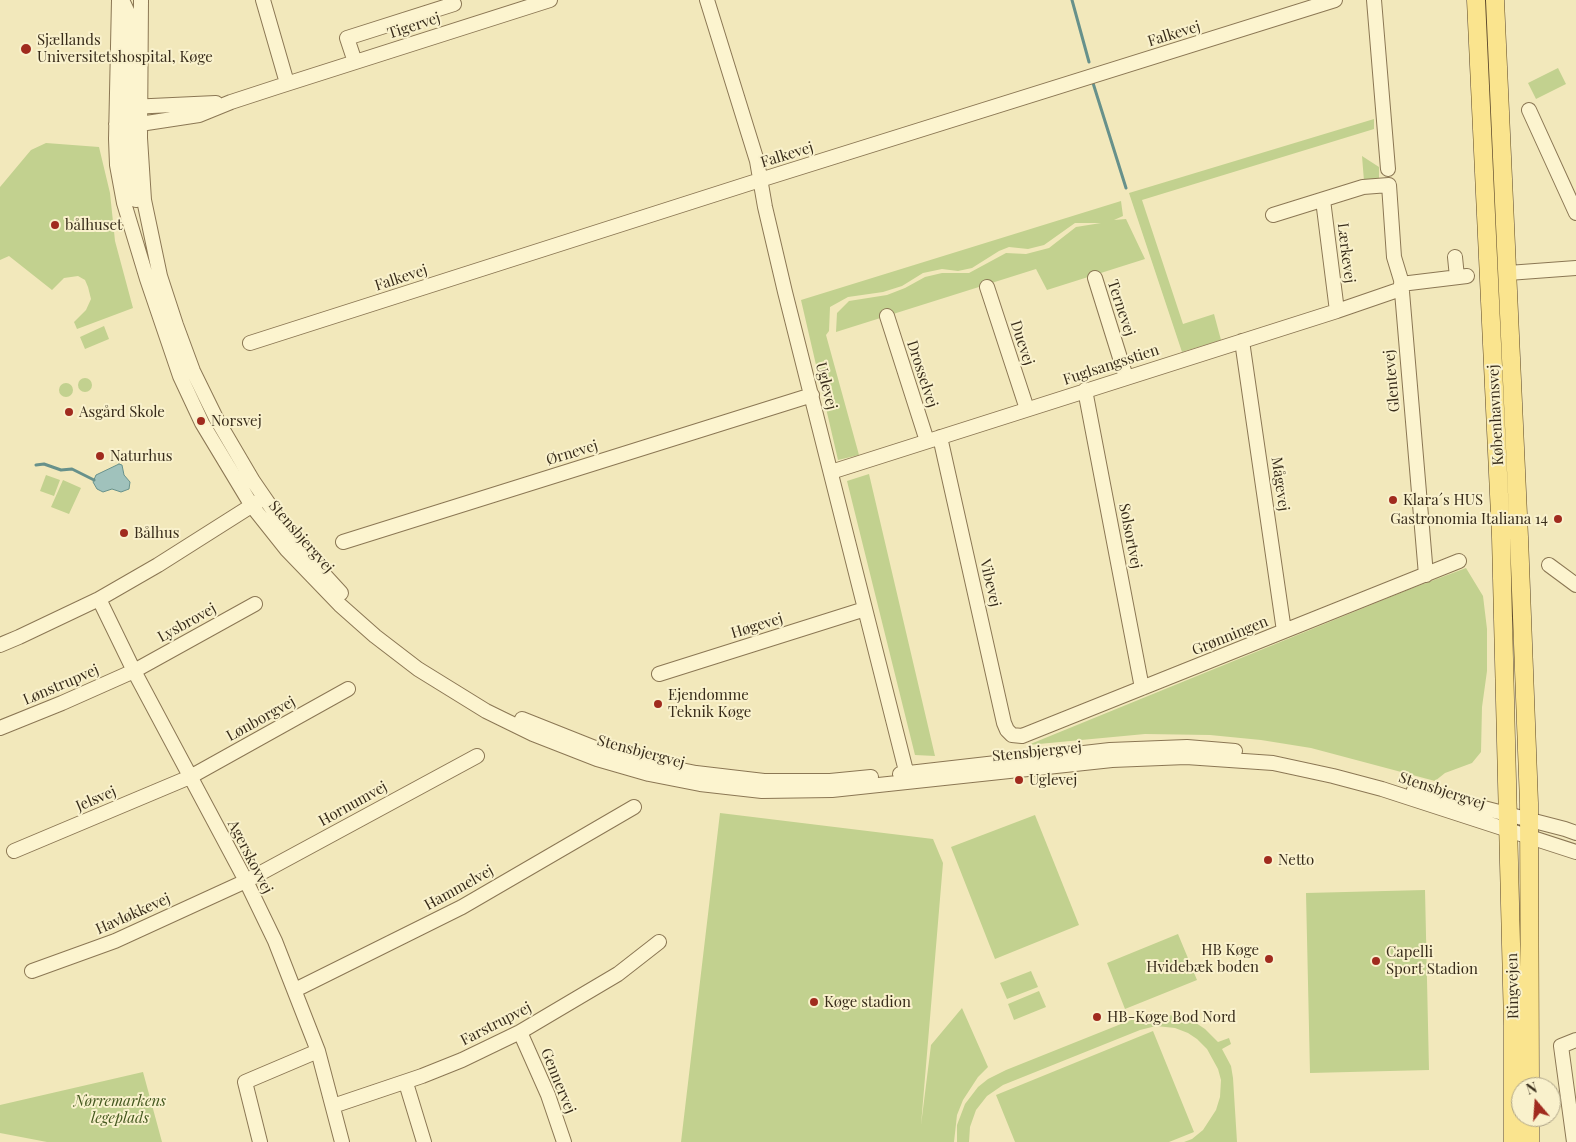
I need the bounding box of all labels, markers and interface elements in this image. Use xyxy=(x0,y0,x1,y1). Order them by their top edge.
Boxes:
street label: Tigervej xyxy=(385,9,443,43)
street label: Falkevej xyxy=(1145,17,1203,51)
place label: Sjællands Universitetshospital, Køge xyxy=(37,31,213,66)
marker: Sjællands Universitetshospital, Køge xyxy=(19,42,33,56)
street label: Falkevej xyxy=(758,138,816,172)
place label: bålhuset xyxy=(65,216,122,234)
marker: bålhuset xyxy=(49,219,61,231)
street label: Lærkevej xyxy=(1333,222,1359,284)
street label: Falkevej xyxy=(372,261,430,295)
street label: Ternevej xyxy=(1103,278,1139,338)
street label: Duevej xyxy=(1006,318,1038,368)
street label: Drosselvej xyxy=(903,338,941,410)
street label: Fuglsangsstien xyxy=(1061,341,1161,389)
street label: Glentevej xyxy=(1380,349,1404,413)
street label: Uglevej xyxy=(811,360,841,412)
street label: Københavnsvej xyxy=(1484,364,1508,466)
place label: Asgård Skole xyxy=(79,403,165,421)
marker: Asgård Skole xyxy=(63,406,75,418)
place label: Norsvej xyxy=(211,412,262,430)
marker: Norsvej xyxy=(195,415,207,427)
street label: Ørnevej xyxy=(544,437,600,469)
place label: Naturhus xyxy=(110,447,172,465)
marker: Naturhus xyxy=(94,450,106,462)
street label: Mågevej xyxy=(1267,456,1293,512)
place label: Klara´s HUS xyxy=(1403,491,1483,509)
marker: Klara´s HUS xyxy=(1387,494,1399,506)
street label: Stensbjergvej xyxy=(265,497,337,577)
street label: Solsortvej xyxy=(1115,502,1145,570)
place label: Gastronomia Italiana 14 xyxy=(1390,510,1548,528)
marker: Gastronomia Italiana 14 xyxy=(1552,513,1564,525)
place label: Bålhus xyxy=(134,524,179,542)
marker: Bålhus xyxy=(118,527,130,539)
street label: Vibevej xyxy=(976,557,1004,609)
street label: Lysbrovej xyxy=(155,600,219,646)
street label: Høgevej xyxy=(729,610,785,642)
street label: Grønningen xyxy=(1189,613,1271,659)
street label: Lønstrupvej xyxy=(20,661,102,709)
place label: Ejendomme Teknik Køge xyxy=(668,686,751,721)
street label: Lønborgvej xyxy=(223,693,299,745)
marker: Ejendomme Teknik Køge xyxy=(652,698,664,710)
street label: Stensbjergvej xyxy=(595,732,687,772)
street label: Stensbjergvej xyxy=(991,738,1083,766)
street label: Stensbjergvej xyxy=(1396,769,1488,813)
place label: Uglevej xyxy=(1029,771,1077,789)
marker: Uglevej xyxy=(1013,774,1025,786)
street label: Hornumvej xyxy=(316,778,390,830)
street label: Jelsvej xyxy=(73,783,119,815)
street label: Agerskovvej xyxy=(224,817,276,897)
place label: Netto xyxy=(1278,851,1314,869)
marker: Netto xyxy=(1262,854,1274,866)
street label: Hammelvej xyxy=(421,862,497,914)
street label: Havløkkevej xyxy=(93,890,173,938)
place label: HB Køge Hvidebæk boden xyxy=(1146,941,1259,976)
place label: Capelli Sport Stadion xyxy=(1386,943,1478,978)
marker: HB Køge Hvidebæk boden xyxy=(1263,953,1275,965)
street label: Ringvejen xyxy=(1503,953,1523,1019)
marker: Capelli Sport Stadion xyxy=(1370,955,1382,967)
place label: Køge stadion xyxy=(824,993,911,1011)
marker: Køge stadion xyxy=(808,996,820,1008)
street label: Farstrupvej xyxy=(457,998,535,1050)
place label: HB-Køge Bod Nord xyxy=(1107,1008,1236,1026)
marker: HB-Køge Bod Nord xyxy=(1091,1011,1103,1023)
street label: Gennervej xyxy=(537,1046,579,1116)
north arrow xyxy=(1511,1077,1561,1127)
text: N xyxy=(1524,1078,1539,1099)
park label: Nørremarkens legeplads xyxy=(74,1092,166,1127)

